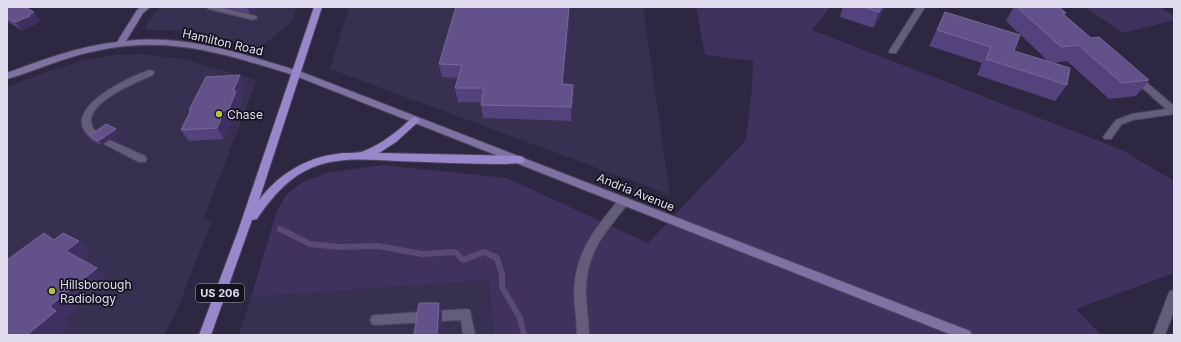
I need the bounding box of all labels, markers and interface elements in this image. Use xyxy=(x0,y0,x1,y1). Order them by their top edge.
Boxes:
street label: Hamilton Road xyxy=(181,25,265,59)
place label: Chase xyxy=(227,107,263,122)
marker: Chase xyxy=(214,109,224,119)
street label: Andria Avenue xyxy=(595,170,677,214)
place label: Hillsborough Radiology xyxy=(60,277,132,306)
road number: US 206 xyxy=(196,284,244,302)
marker: Hillsborough Radiology xyxy=(47,286,57,296)

